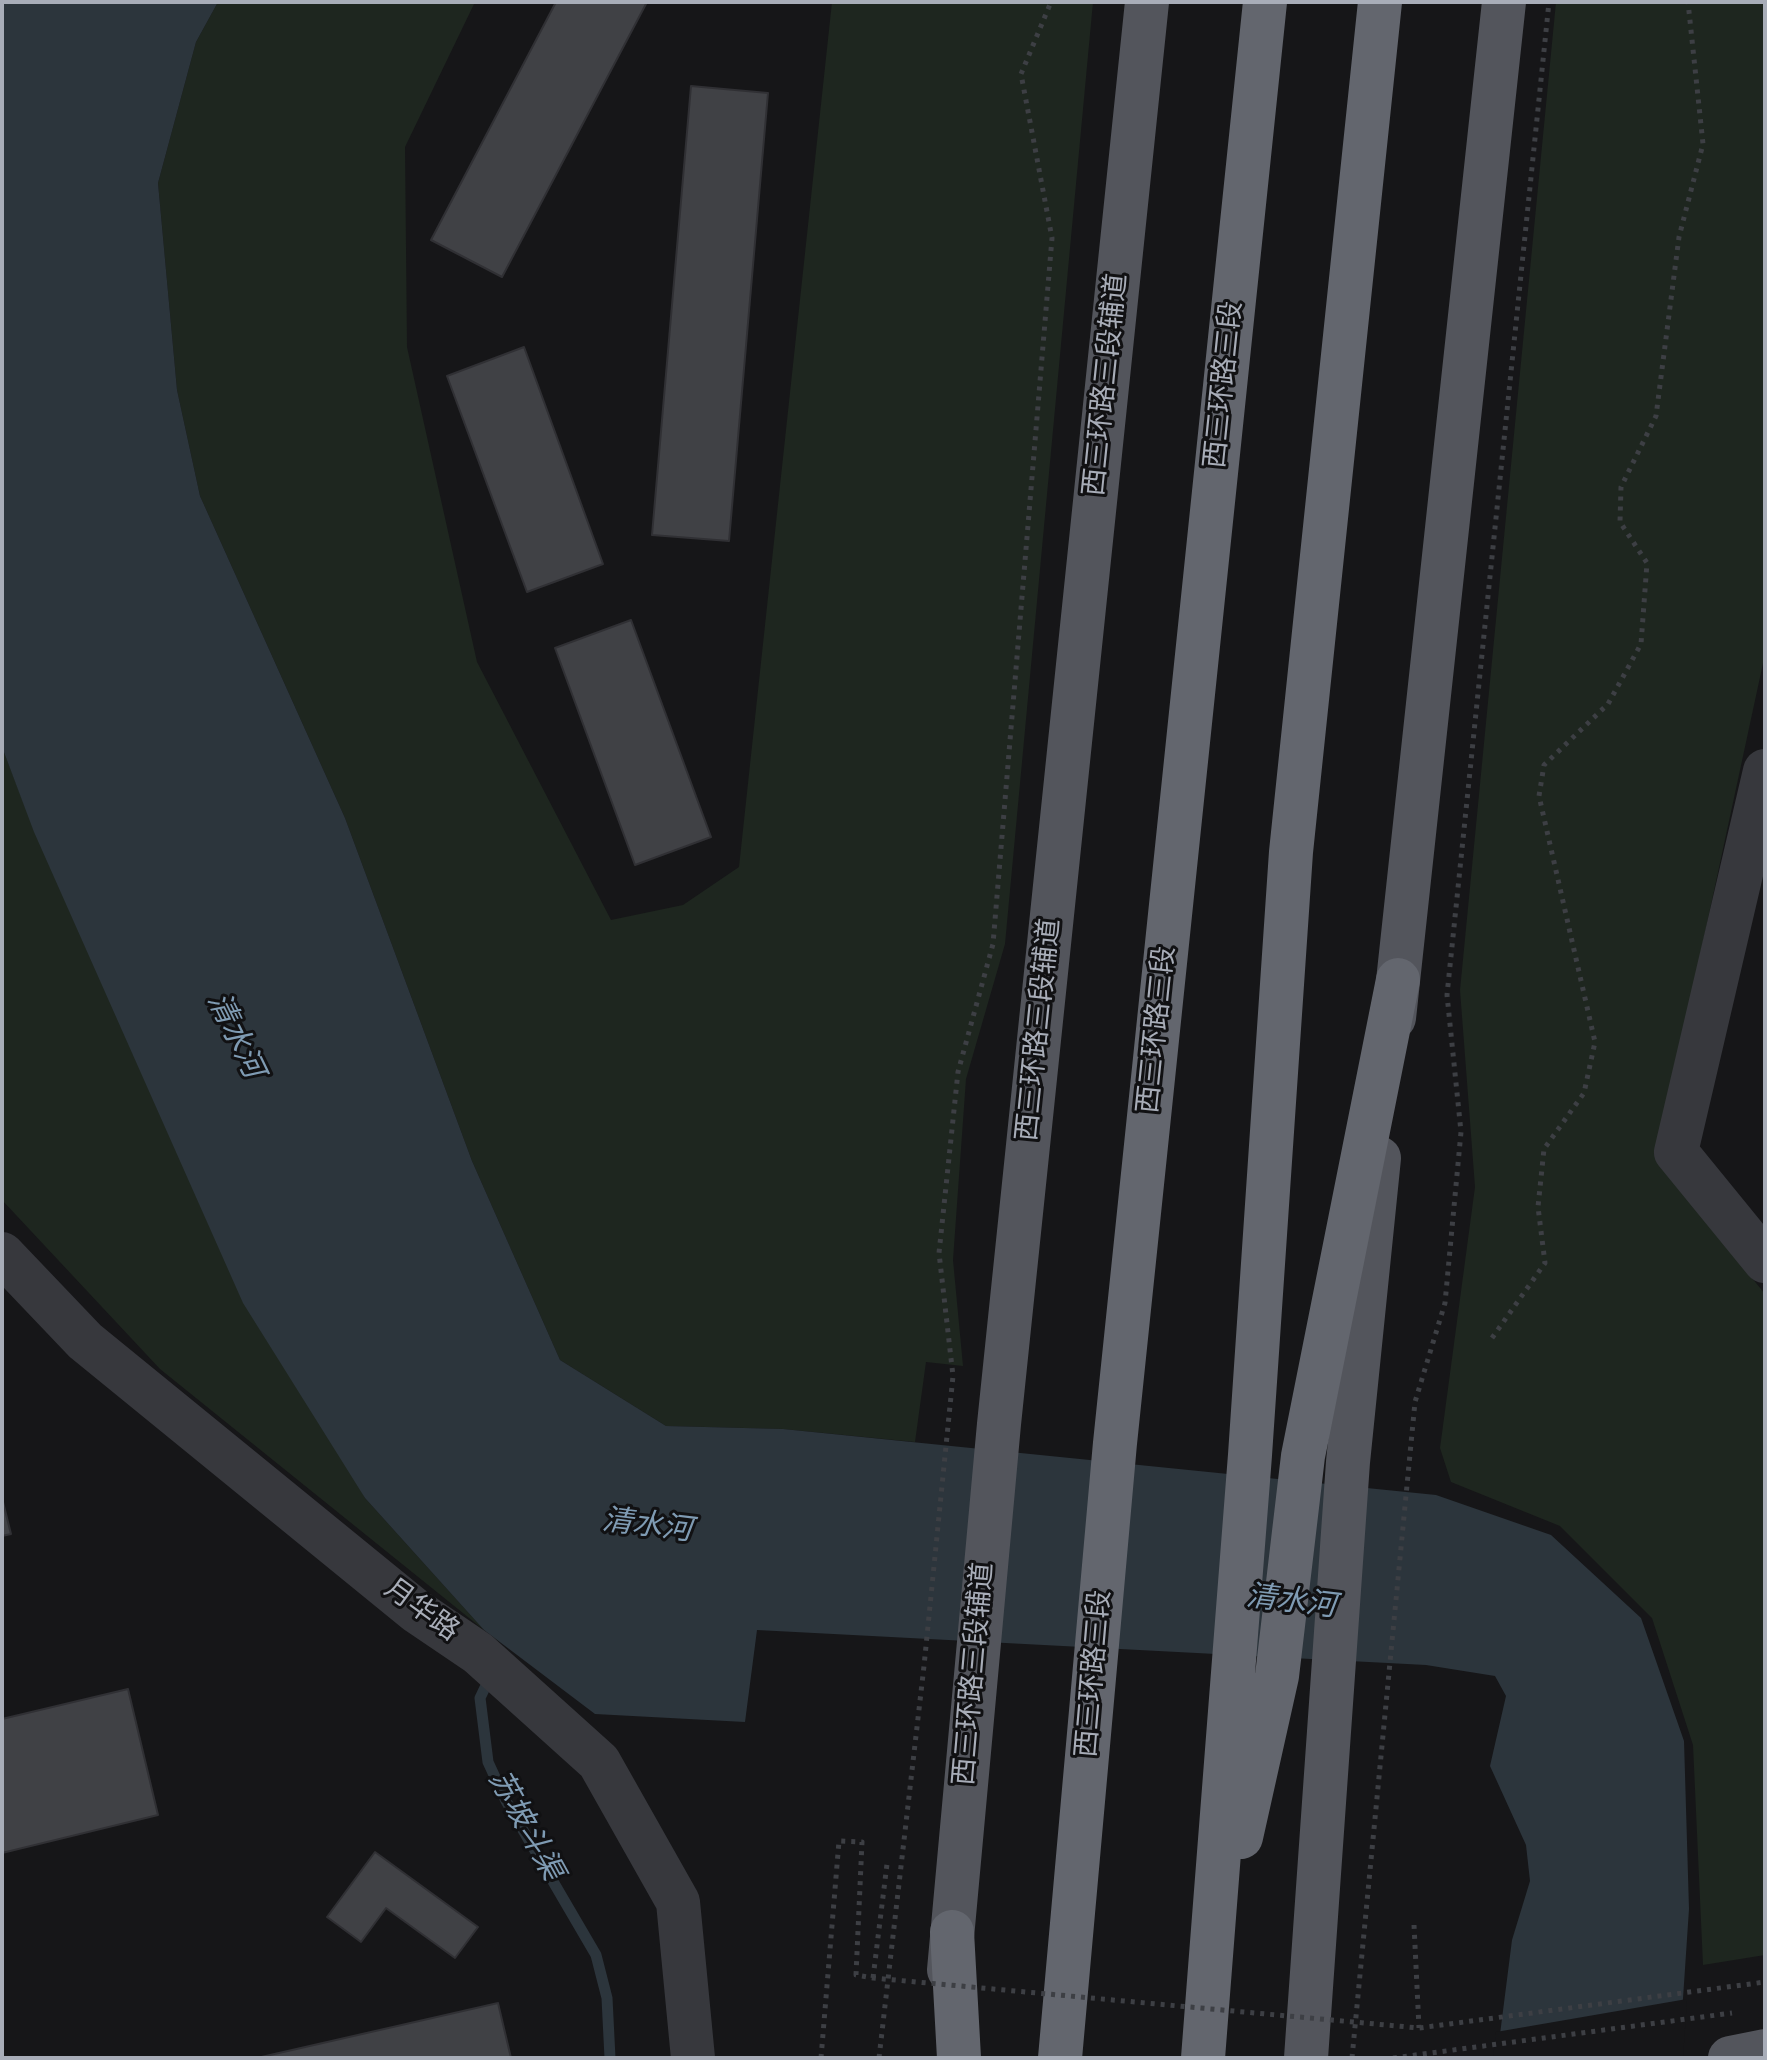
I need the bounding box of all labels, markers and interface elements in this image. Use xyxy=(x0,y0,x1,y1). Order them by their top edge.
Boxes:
street label: 西三环路三段辅道 xyxy=(1079,272,1135,498)
street label: 西三环路三段 xyxy=(1200,300,1250,470)
street label: 西三环路三段辅道 xyxy=(1012,917,1068,1143)
street label: 西三环路三段 xyxy=(1133,945,1183,1115)
water label: 清水河 xyxy=(198,988,270,1084)
water label: 清水河 xyxy=(600,1504,694,1550)
street label: 西三环路三段辅道 xyxy=(949,1561,1001,1787)
street label: 月华路 xyxy=(377,1573,465,1649)
water label: 清水河 xyxy=(1244,1580,1338,1626)
street label: 西三环路三段 xyxy=(1071,1589,1119,1759)
water label: 苏坡斗渠 xyxy=(479,1765,569,1887)

